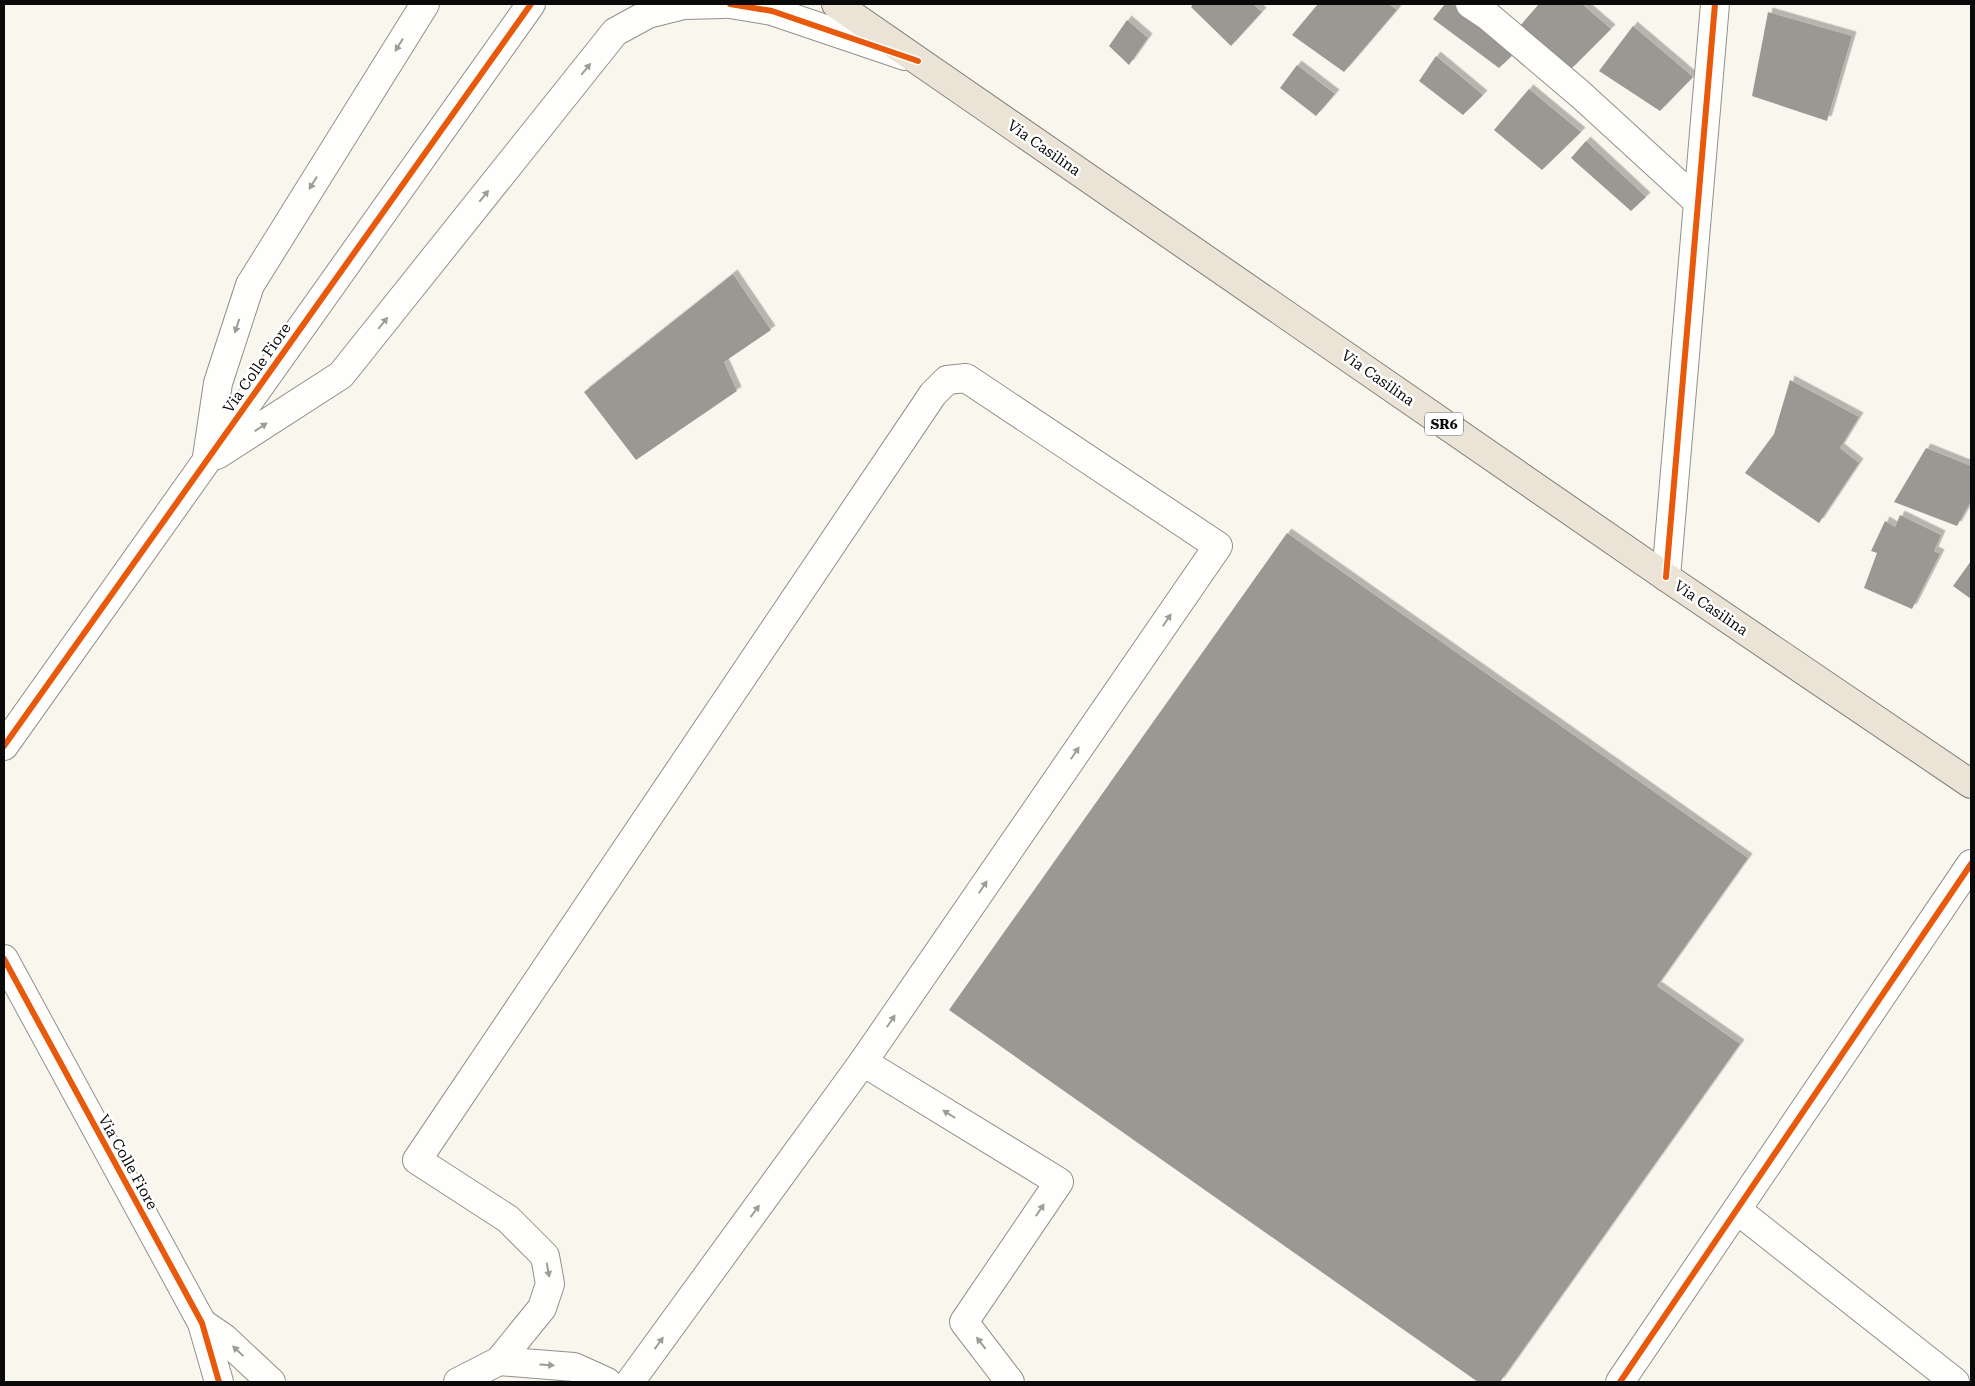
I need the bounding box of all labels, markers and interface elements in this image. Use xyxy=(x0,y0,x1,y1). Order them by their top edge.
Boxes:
one-way arrow xyxy=(395,39,404,52)
one-way arrow xyxy=(580,63,591,76)
street label: Via Casilina xyxy=(1004,116,1084,180)
one-way arrow xyxy=(309,177,318,190)
one-way arrow xyxy=(479,189,490,202)
one-way arrow xyxy=(378,316,388,329)
one-way arrow xyxy=(233,318,240,333)
street label: Via Colle Fiore xyxy=(219,320,295,416)
street label: Via Casilina xyxy=(1338,346,1418,410)
road number: SR6 xyxy=(1425,412,1463,436)
one-way arrow xyxy=(254,422,268,432)
street label: Via Casilina xyxy=(1671,577,1751,639)
one-way arrow xyxy=(1162,613,1172,626)
one-way arrow xyxy=(1070,747,1080,760)
one-way arrow xyxy=(978,881,988,894)
one-way arrow xyxy=(886,1015,896,1028)
one-way arrow xyxy=(943,1110,956,1119)
street label: Via Colle Fiore xyxy=(94,1111,162,1213)
one-way arrow xyxy=(1035,1203,1045,1217)
one-way arrow xyxy=(749,1205,760,1218)
one-way arrow xyxy=(544,1262,552,1278)
one-way arrow xyxy=(654,1336,664,1350)
one-way arrow xyxy=(976,1337,987,1350)
one-way arrow xyxy=(232,1345,244,1357)
one-way arrow xyxy=(540,1361,556,1369)

